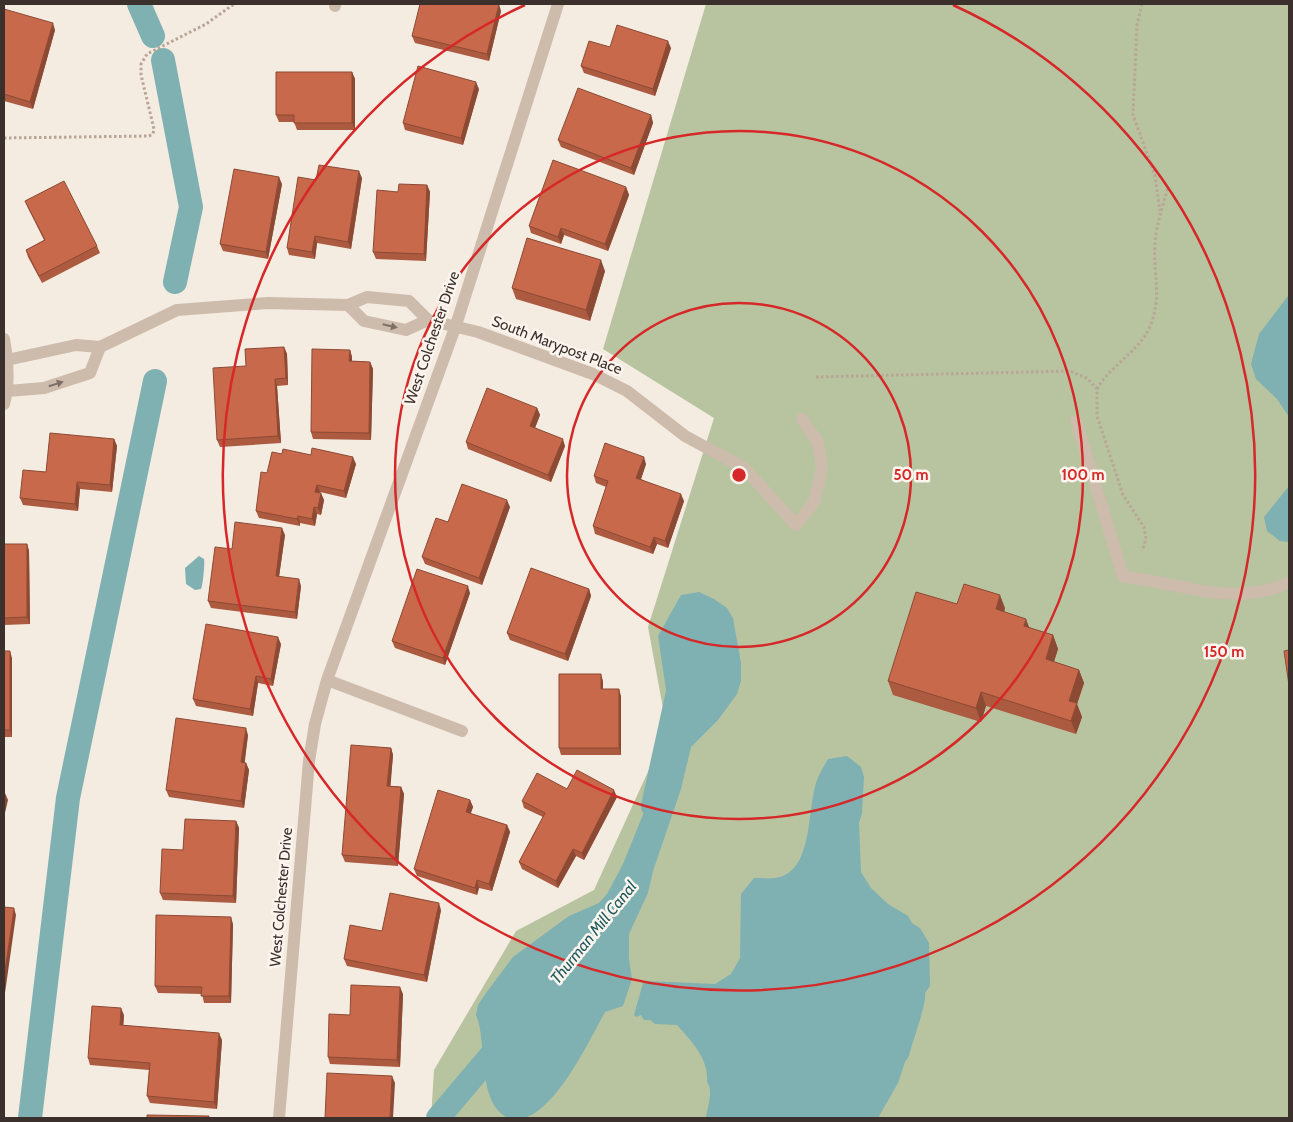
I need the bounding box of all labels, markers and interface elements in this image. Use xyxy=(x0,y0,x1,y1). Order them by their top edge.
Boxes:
street label: West Colchester Drive xyxy=(401,269,463,407)
street label: South Marypost Place xyxy=(489,312,625,378)
one-way arrow xyxy=(382,322,397,330)
one-way arrow xyxy=(48,380,63,388)
centre of rings xyxy=(730,466,748,484)
text: 50 m xyxy=(893,466,929,484)
text: 100 m xyxy=(1061,466,1105,484)
text: 150 m xyxy=(1204,643,1244,661)
street label: West Colchester Drive xyxy=(266,826,296,967)
water label: Thurman Mill Canal xyxy=(546,877,641,987)

